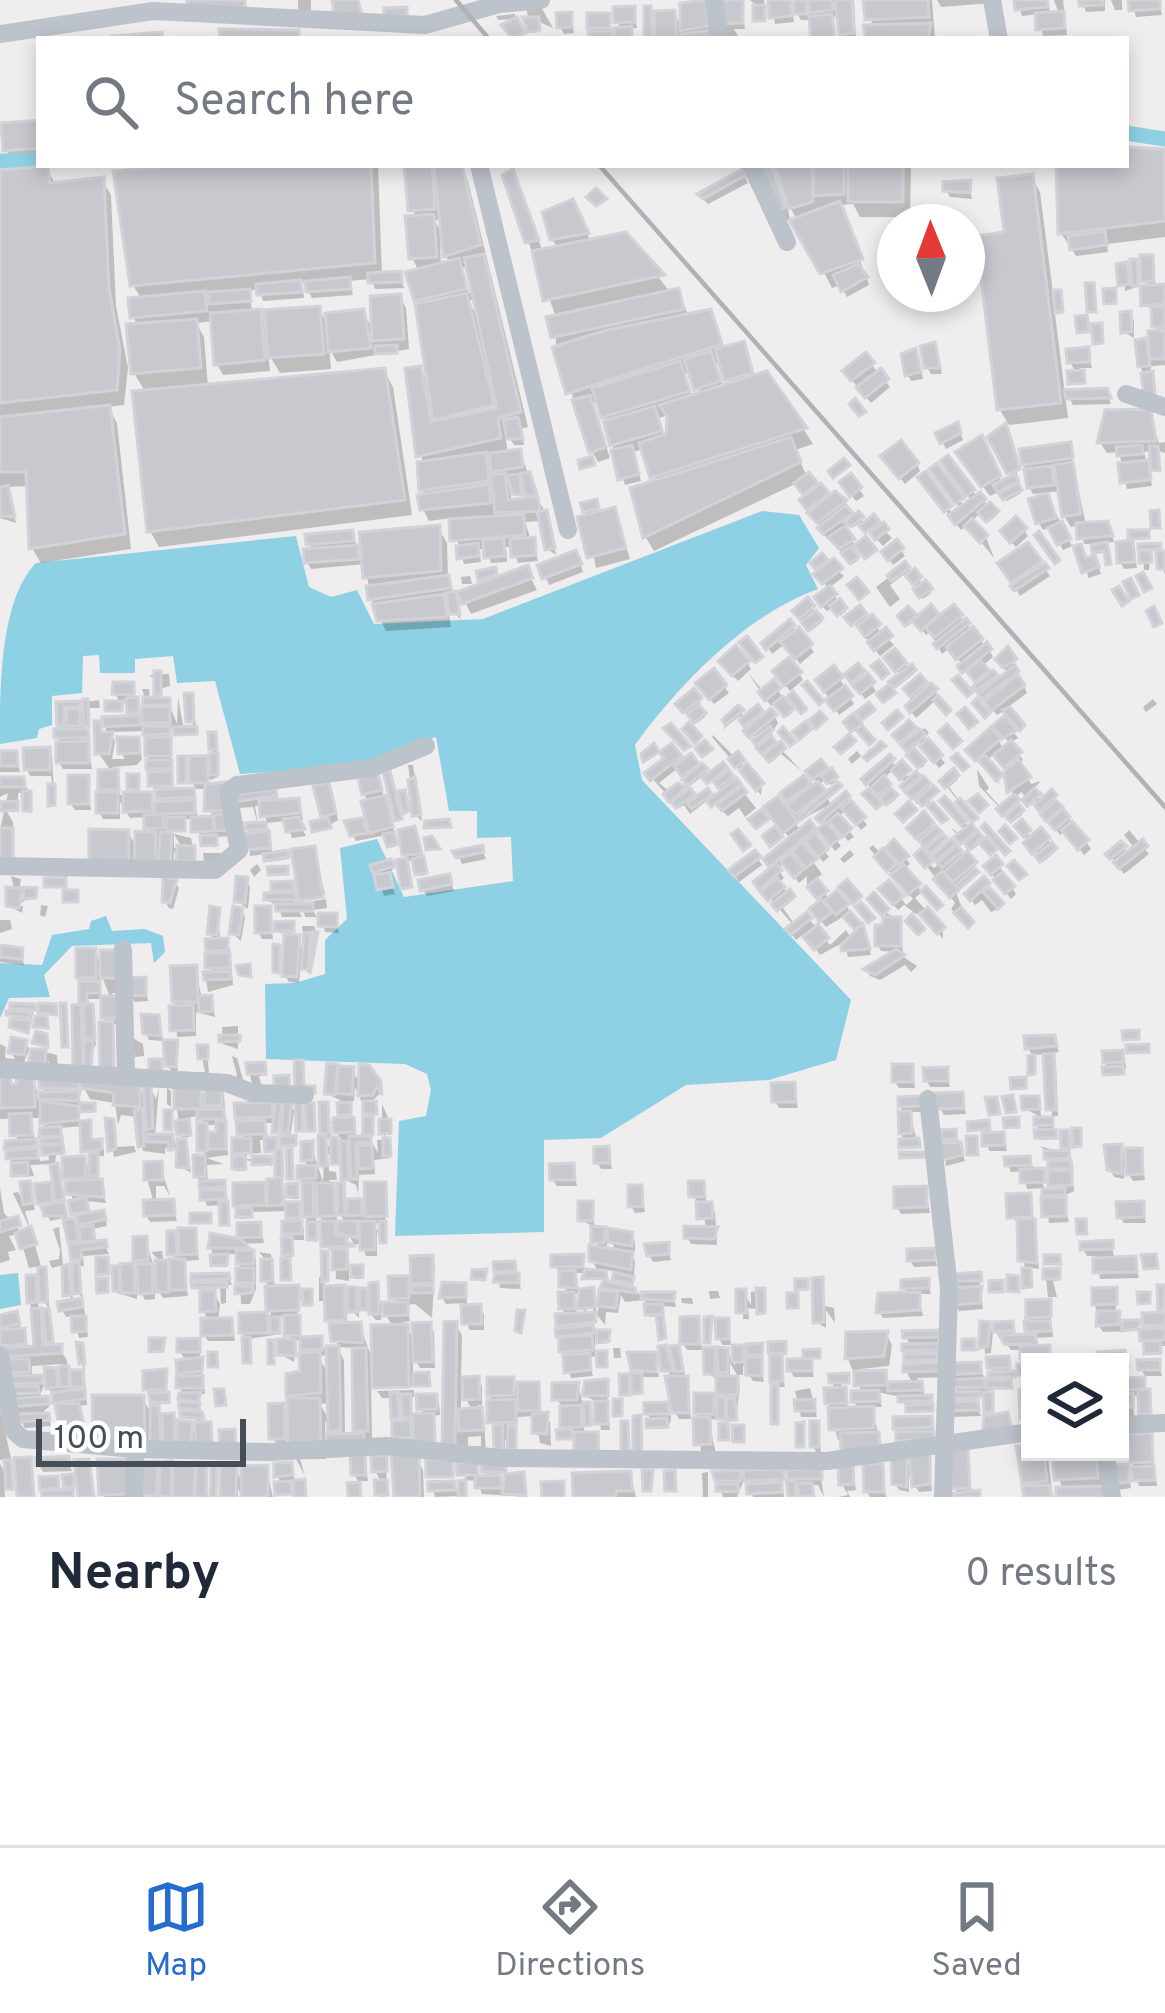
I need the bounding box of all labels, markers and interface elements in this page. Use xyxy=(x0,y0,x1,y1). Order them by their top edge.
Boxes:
search box xyxy=(36,36,1129,168)
icon: search xyxy=(78,69,144,135)
text: Search here xyxy=(174,74,414,131)
north arrow xyxy=(877,204,985,312)
map controls xyxy=(1021,1353,1129,1461)
button: layers xyxy=(1021,1353,1129,1461)
scale bar xyxy=(36,1413,246,1466)
text: 100 m xyxy=(54,1419,144,1461)
text: Nearby xyxy=(48,1543,220,1608)
text: 0 results xyxy=(965,1551,1117,1600)
tab: Map xyxy=(143,1874,209,1988)
tab: Directions xyxy=(495,1874,645,1988)
tab: Saved xyxy=(931,1874,1022,1988)

